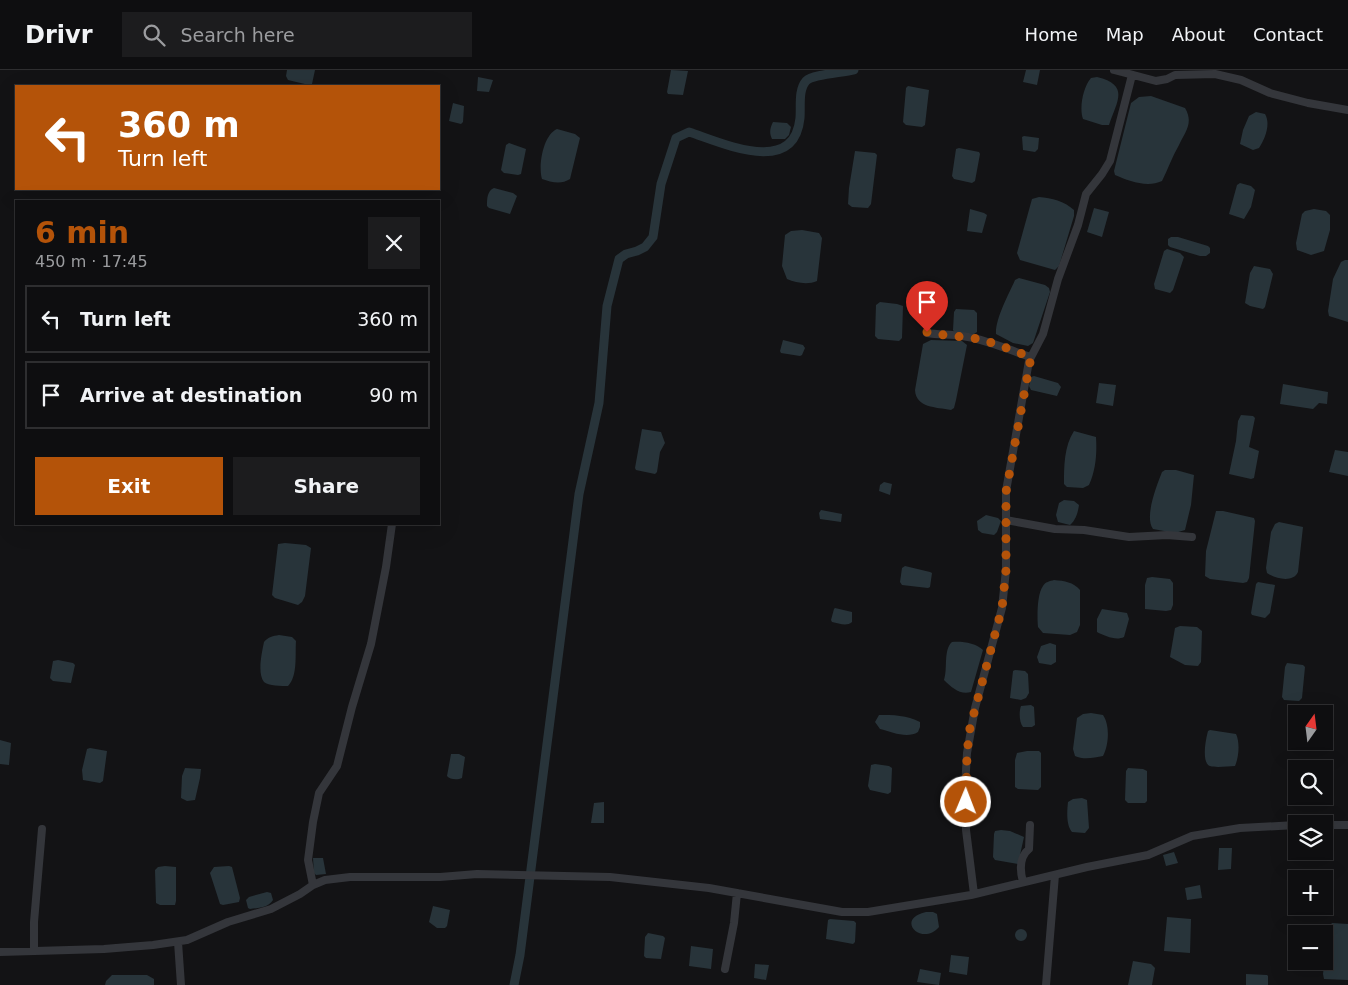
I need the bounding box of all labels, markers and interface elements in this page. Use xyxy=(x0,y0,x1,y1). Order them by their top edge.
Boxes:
search box xyxy=(122,12,472,57)
text: Drivr xyxy=(25,21,92,49)
icon: search xyxy=(140,21,168,49)
text: Search here xyxy=(180,24,295,46)
text: Home xyxy=(1025,24,1078,45)
text: Map xyxy=(1106,24,1144,45)
text: About xyxy=(1172,24,1225,45)
text: Contact xyxy=(1253,24,1323,45)
icon: left xyxy=(35,105,100,170)
text: 360 m xyxy=(118,105,240,145)
text: Turn left xyxy=(118,146,207,171)
text: 6 min xyxy=(35,215,129,250)
button: close xyxy=(368,217,420,269)
text: 450 m · 17:45 xyxy=(35,252,148,271)
pin xyxy=(906,281,948,332)
icon: arrive xyxy=(913,288,941,316)
icon: left xyxy=(37,305,65,333)
text: Turn left xyxy=(80,308,171,330)
text: 360 m xyxy=(357,308,418,330)
icon: arrive xyxy=(37,381,65,409)
text: Arrive at destination xyxy=(80,384,302,406)
text: 90 m xyxy=(369,384,418,406)
button: Exit xyxy=(35,457,223,515)
button: Share xyxy=(233,457,420,515)
north arrow xyxy=(1288,705,1332,750)
map controls xyxy=(1288,705,1333,970)
button: search xyxy=(1288,760,1333,805)
position arrow xyxy=(939,775,991,827)
button: layers xyxy=(1288,815,1333,860)
button: + xyxy=(1288,870,1333,915)
button: − xyxy=(1288,925,1333,970)

